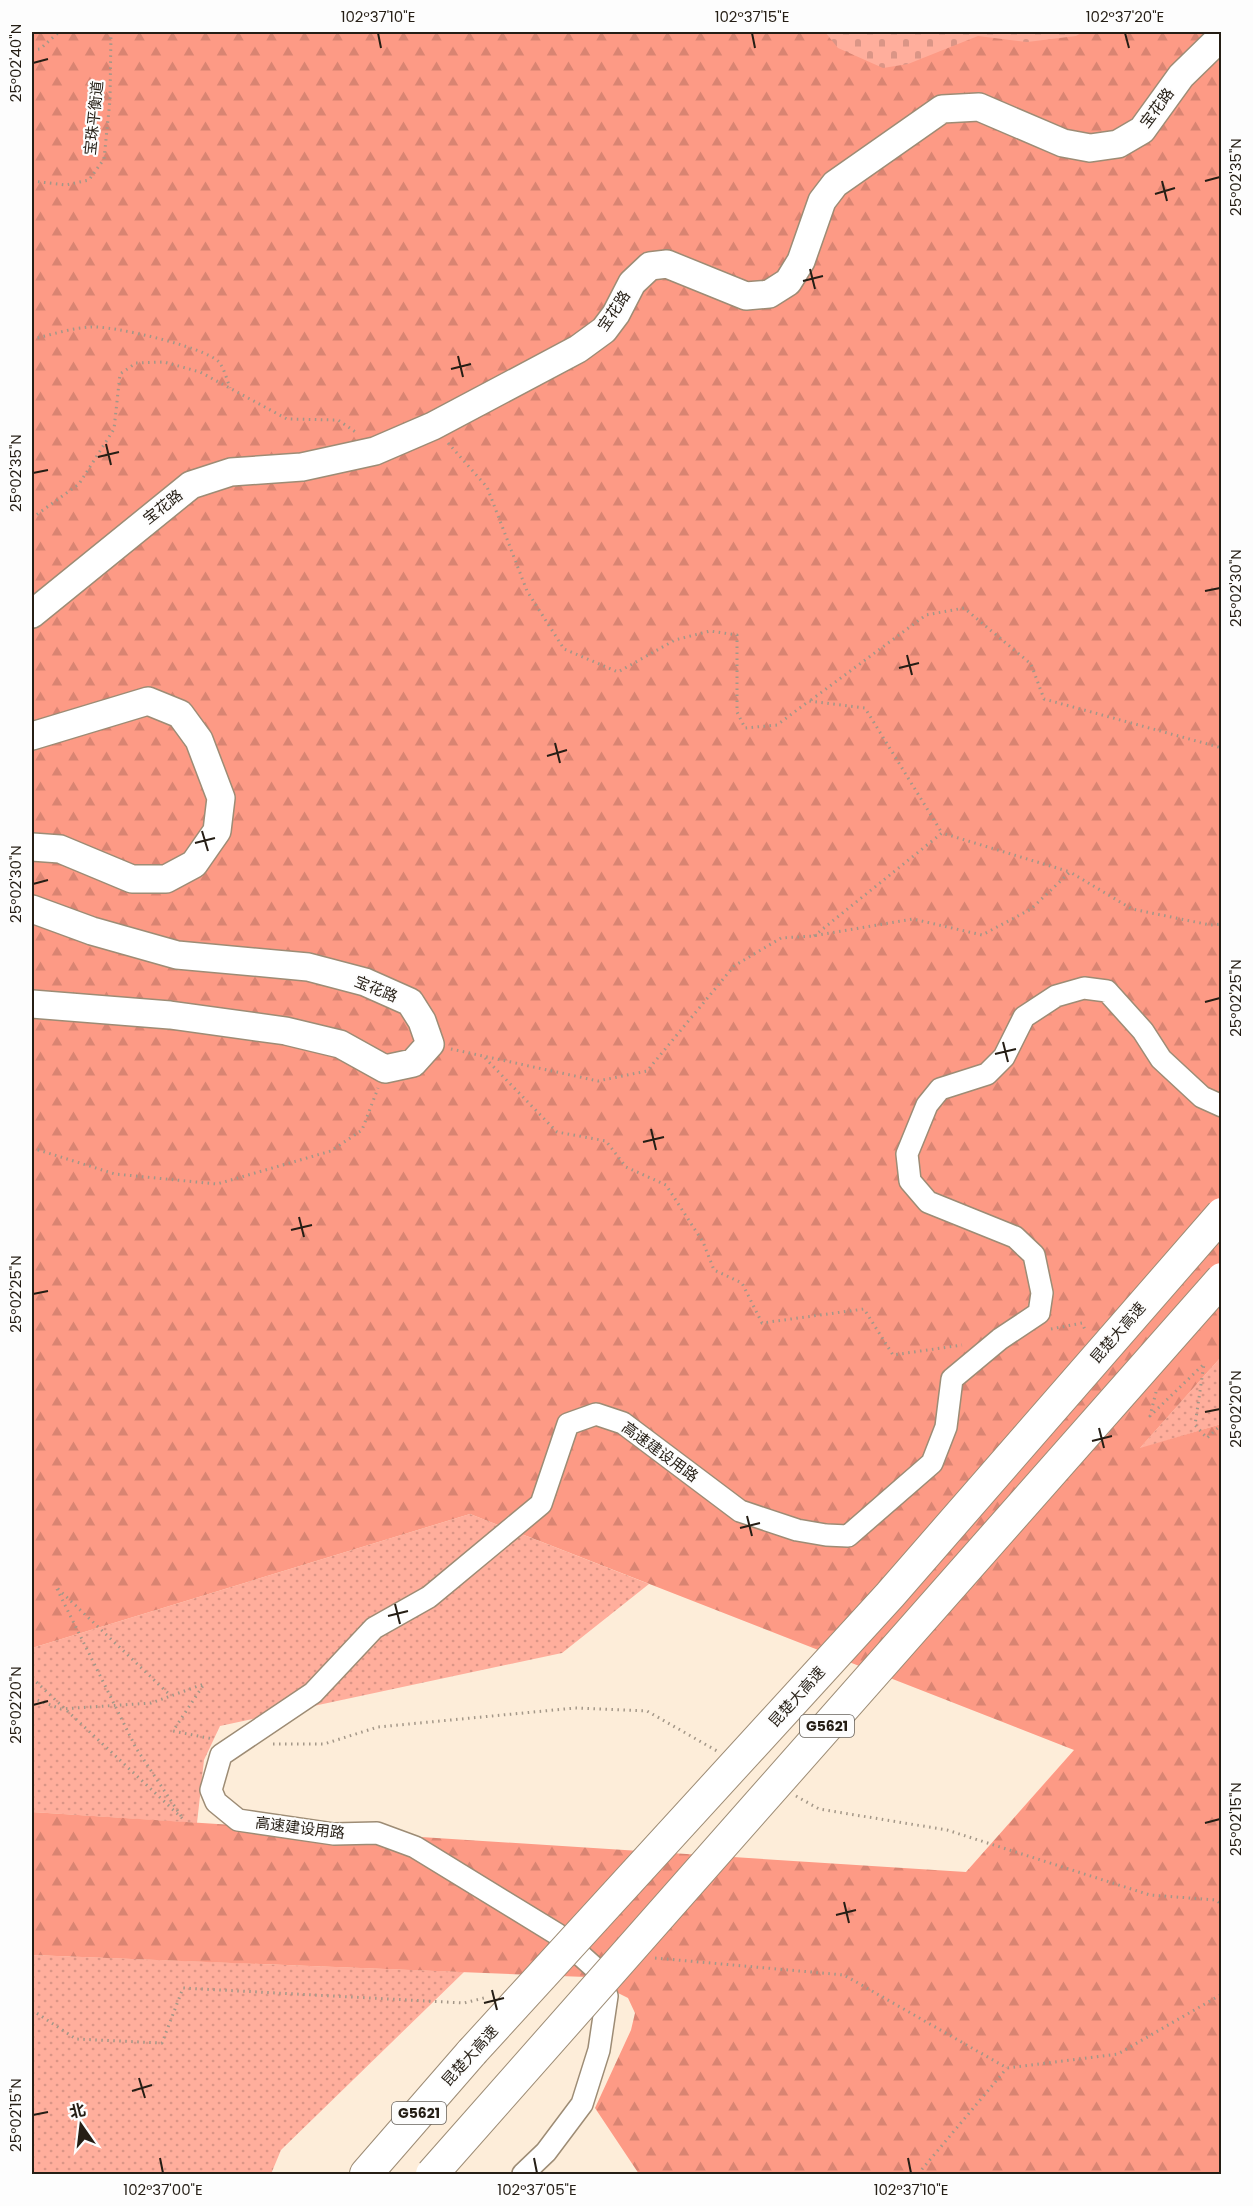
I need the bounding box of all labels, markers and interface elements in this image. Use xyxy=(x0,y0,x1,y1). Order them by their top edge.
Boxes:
text: 102°37'10"E xyxy=(341,6,415,27)
text: 102°37'15"E xyxy=(715,6,789,27)
text: 102°37'20"E xyxy=(1086,6,1164,27)
text: 25°02'40"N xyxy=(5,24,26,102)
street label: 宝珠平衡道 xyxy=(79,80,108,156)
street label: 宝花路 xyxy=(1135,83,1179,132)
text: 25°02'35"N xyxy=(1225,138,1246,216)
street label: 宝花路 xyxy=(592,286,635,335)
text: 25°02'35"N xyxy=(5,434,26,512)
street label: 宝花路 xyxy=(138,484,187,529)
text: 25°02'30"N xyxy=(1225,549,1246,627)
text: 25°02'30"N xyxy=(5,845,26,923)
text: 25°02'25"N xyxy=(1225,959,1246,1037)
street label: 宝花路 xyxy=(351,970,401,1007)
text: 25°02'25"N xyxy=(5,1255,26,1333)
street label: 昆楚大高速 xyxy=(1085,1297,1150,1368)
text: 25°02'20"N xyxy=(1225,1370,1246,1448)
street label: 高速建设用路 xyxy=(618,1417,703,1487)
street label: 昆楚大高速 xyxy=(764,1662,830,1732)
text: 25°02'20"N xyxy=(5,1666,26,1744)
road number: G5621 xyxy=(800,1715,854,1737)
text: 25°02'15"N xyxy=(1225,1782,1246,1856)
street label: 高速建设用路 xyxy=(254,1812,346,1843)
street label: 昆楚大高速 xyxy=(437,2021,503,2091)
text: 25°02'15"N xyxy=(5,2078,26,2152)
north arrow xyxy=(51,2095,111,2155)
text: 北 xyxy=(67,2098,88,2124)
road number: G5621 xyxy=(392,2102,446,2124)
text: 102°37'00"E xyxy=(123,2179,203,2200)
text: 102°37'05"E xyxy=(497,2179,577,2200)
text: 102°37'10"E xyxy=(874,2179,948,2200)

